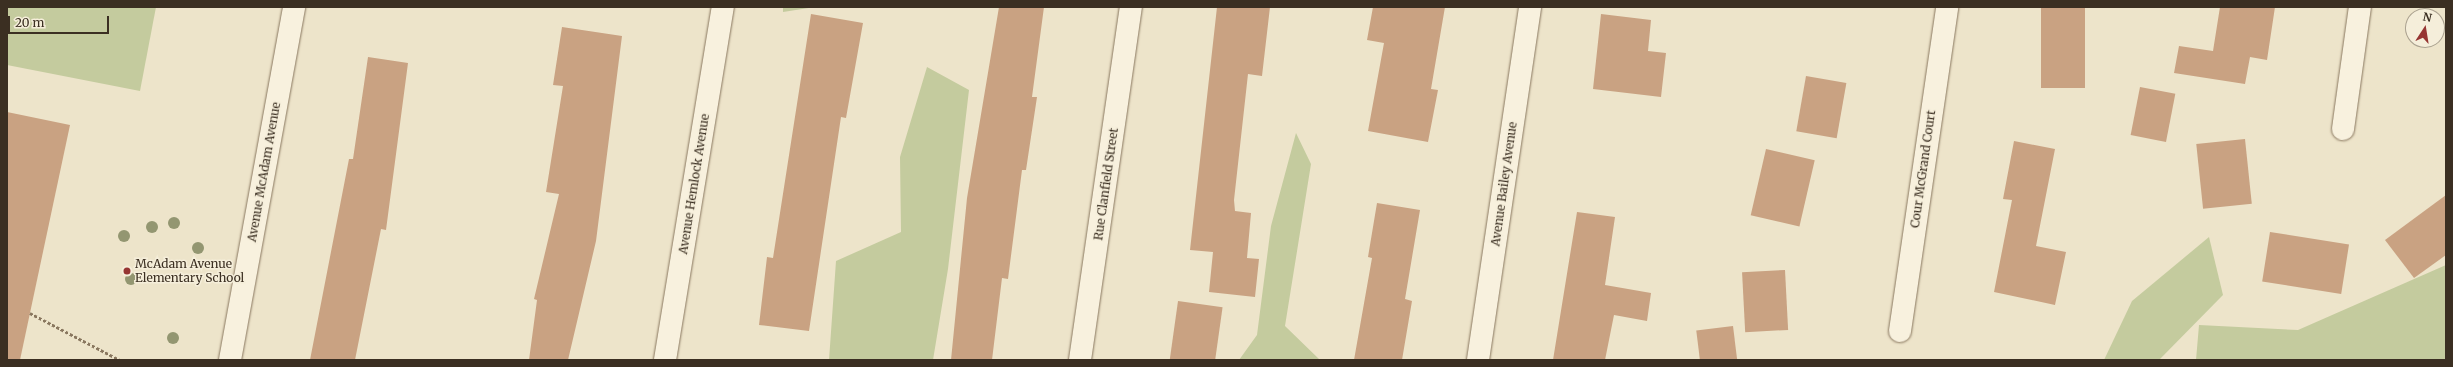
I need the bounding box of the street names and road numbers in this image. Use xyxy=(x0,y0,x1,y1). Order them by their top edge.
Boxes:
street label: Avenue McAdam Avenue xyxy=(245,101,283,243)
street label: Cour McGrand Court xyxy=(1908,109,1938,229)
street label: Avenue Hemlock Avenue xyxy=(676,113,712,255)
street label: Avenue Bailey Avenue xyxy=(1488,121,1520,247)
street label: Rue Clanfield Street xyxy=(1091,127,1121,241)

